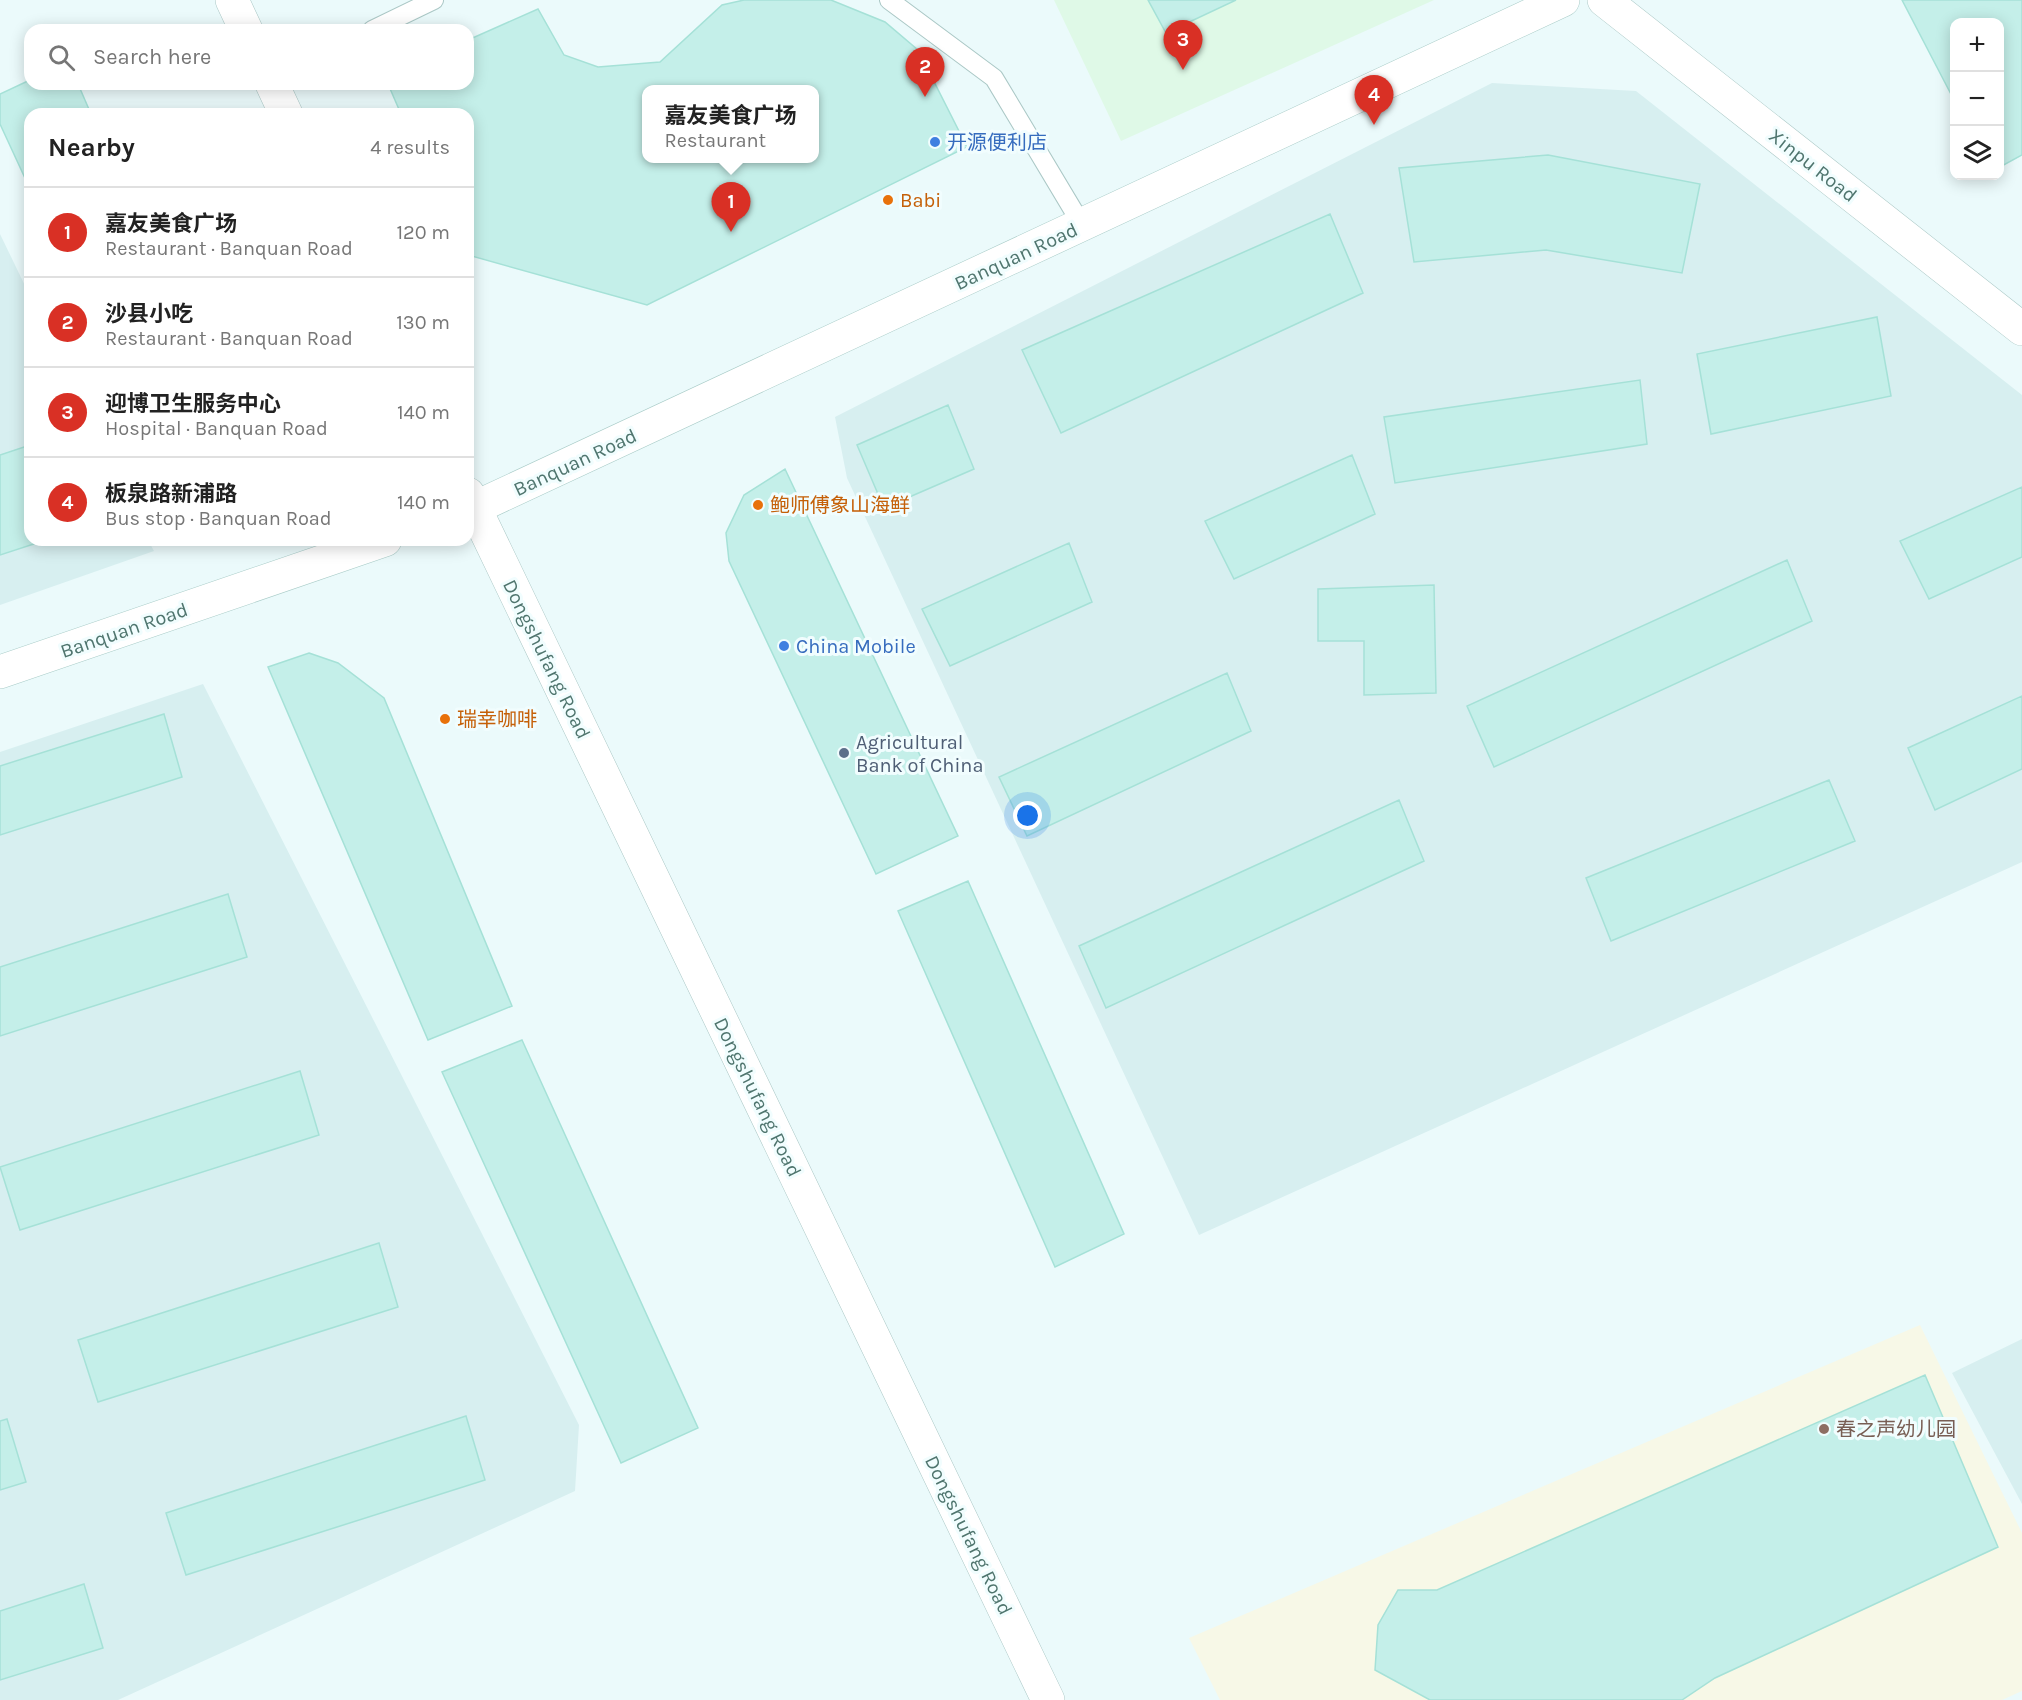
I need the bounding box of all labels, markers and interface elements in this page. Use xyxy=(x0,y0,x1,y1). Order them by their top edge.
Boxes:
map controls xyxy=(1950,18,2004,180)
button: + xyxy=(1950,18,2004,72)
pin: 3 xyxy=(1164,20,1202,70)
search box xyxy=(24,24,474,90)
icon: search xyxy=(45,41,78,74)
text: Search here xyxy=(93,44,211,70)
pin: 2 xyxy=(906,48,944,97)
button: − xyxy=(1950,72,2004,126)
pin: 4 xyxy=(1354,76,1394,125)
popup xyxy=(642,85,819,163)
text: 嘉友美食广场 xyxy=(664,103,797,129)
street label: Xinpu Road xyxy=(1764,124,1861,207)
button: layers xyxy=(1950,126,2004,180)
text: Restaurant xyxy=(664,129,766,152)
place label: 开源便利店 xyxy=(947,131,1047,154)
text: Nearby xyxy=(48,132,135,163)
marker: 开源便利店 xyxy=(928,135,942,149)
text: 4 results xyxy=(370,136,450,159)
pin: 1 xyxy=(712,182,750,232)
place label: Babi xyxy=(900,189,941,212)
marker: Babi xyxy=(881,193,895,207)
text: 嘉友美食广场 xyxy=(105,211,237,237)
street label: Banquan Road xyxy=(951,218,1081,295)
text: 1 xyxy=(64,221,71,244)
text: 120 m xyxy=(396,221,450,244)
text: Restaurant · Banquan Road xyxy=(105,237,353,260)
text: 沙县小吃 xyxy=(105,301,193,327)
text: 2 xyxy=(61,311,74,334)
text: 130 m xyxy=(396,311,450,334)
text: Restaurant · Banquan Road xyxy=(105,327,353,350)
text: 迎博卫生服务中心 xyxy=(105,391,281,417)
text: 3 xyxy=(61,401,74,424)
text: 140 m xyxy=(397,401,450,424)
text: Hospital · Banquan Road xyxy=(105,417,328,440)
street label: Banquan Road xyxy=(510,424,640,501)
text: 板泉路新浦路 xyxy=(105,481,237,507)
text: 4 xyxy=(62,491,73,514)
text: 140 m xyxy=(397,491,450,514)
place label: 鲍师傅象山海鲜 xyxy=(770,494,910,517)
marker: 鲍师傅象山海鲜 xyxy=(751,498,765,512)
text: Bus stop · Banquan Road xyxy=(105,507,332,530)
street label: Dongshufang Road xyxy=(498,576,595,743)
street label: Banquan Road xyxy=(57,598,191,663)
place label: China Mobile xyxy=(796,635,916,658)
marker: China Mobile xyxy=(777,639,791,653)
place label: 瑞幸咖啡 xyxy=(457,708,537,731)
marker: 瑞幸咖啡 xyxy=(438,712,452,726)
place label: Agricultural Bank of China xyxy=(856,731,983,777)
marker: Agricultural Bank of China xyxy=(837,746,851,760)
your location xyxy=(1013,801,1042,830)
street label: Dongshufang Road xyxy=(709,1014,806,1181)
place label: 春之声幼儿园 xyxy=(1836,1418,1956,1441)
marker: 春之声幼儿园 xyxy=(1817,1422,1831,1436)
street label: Dongshufang Road xyxy=(920,1452,1017,1619)

